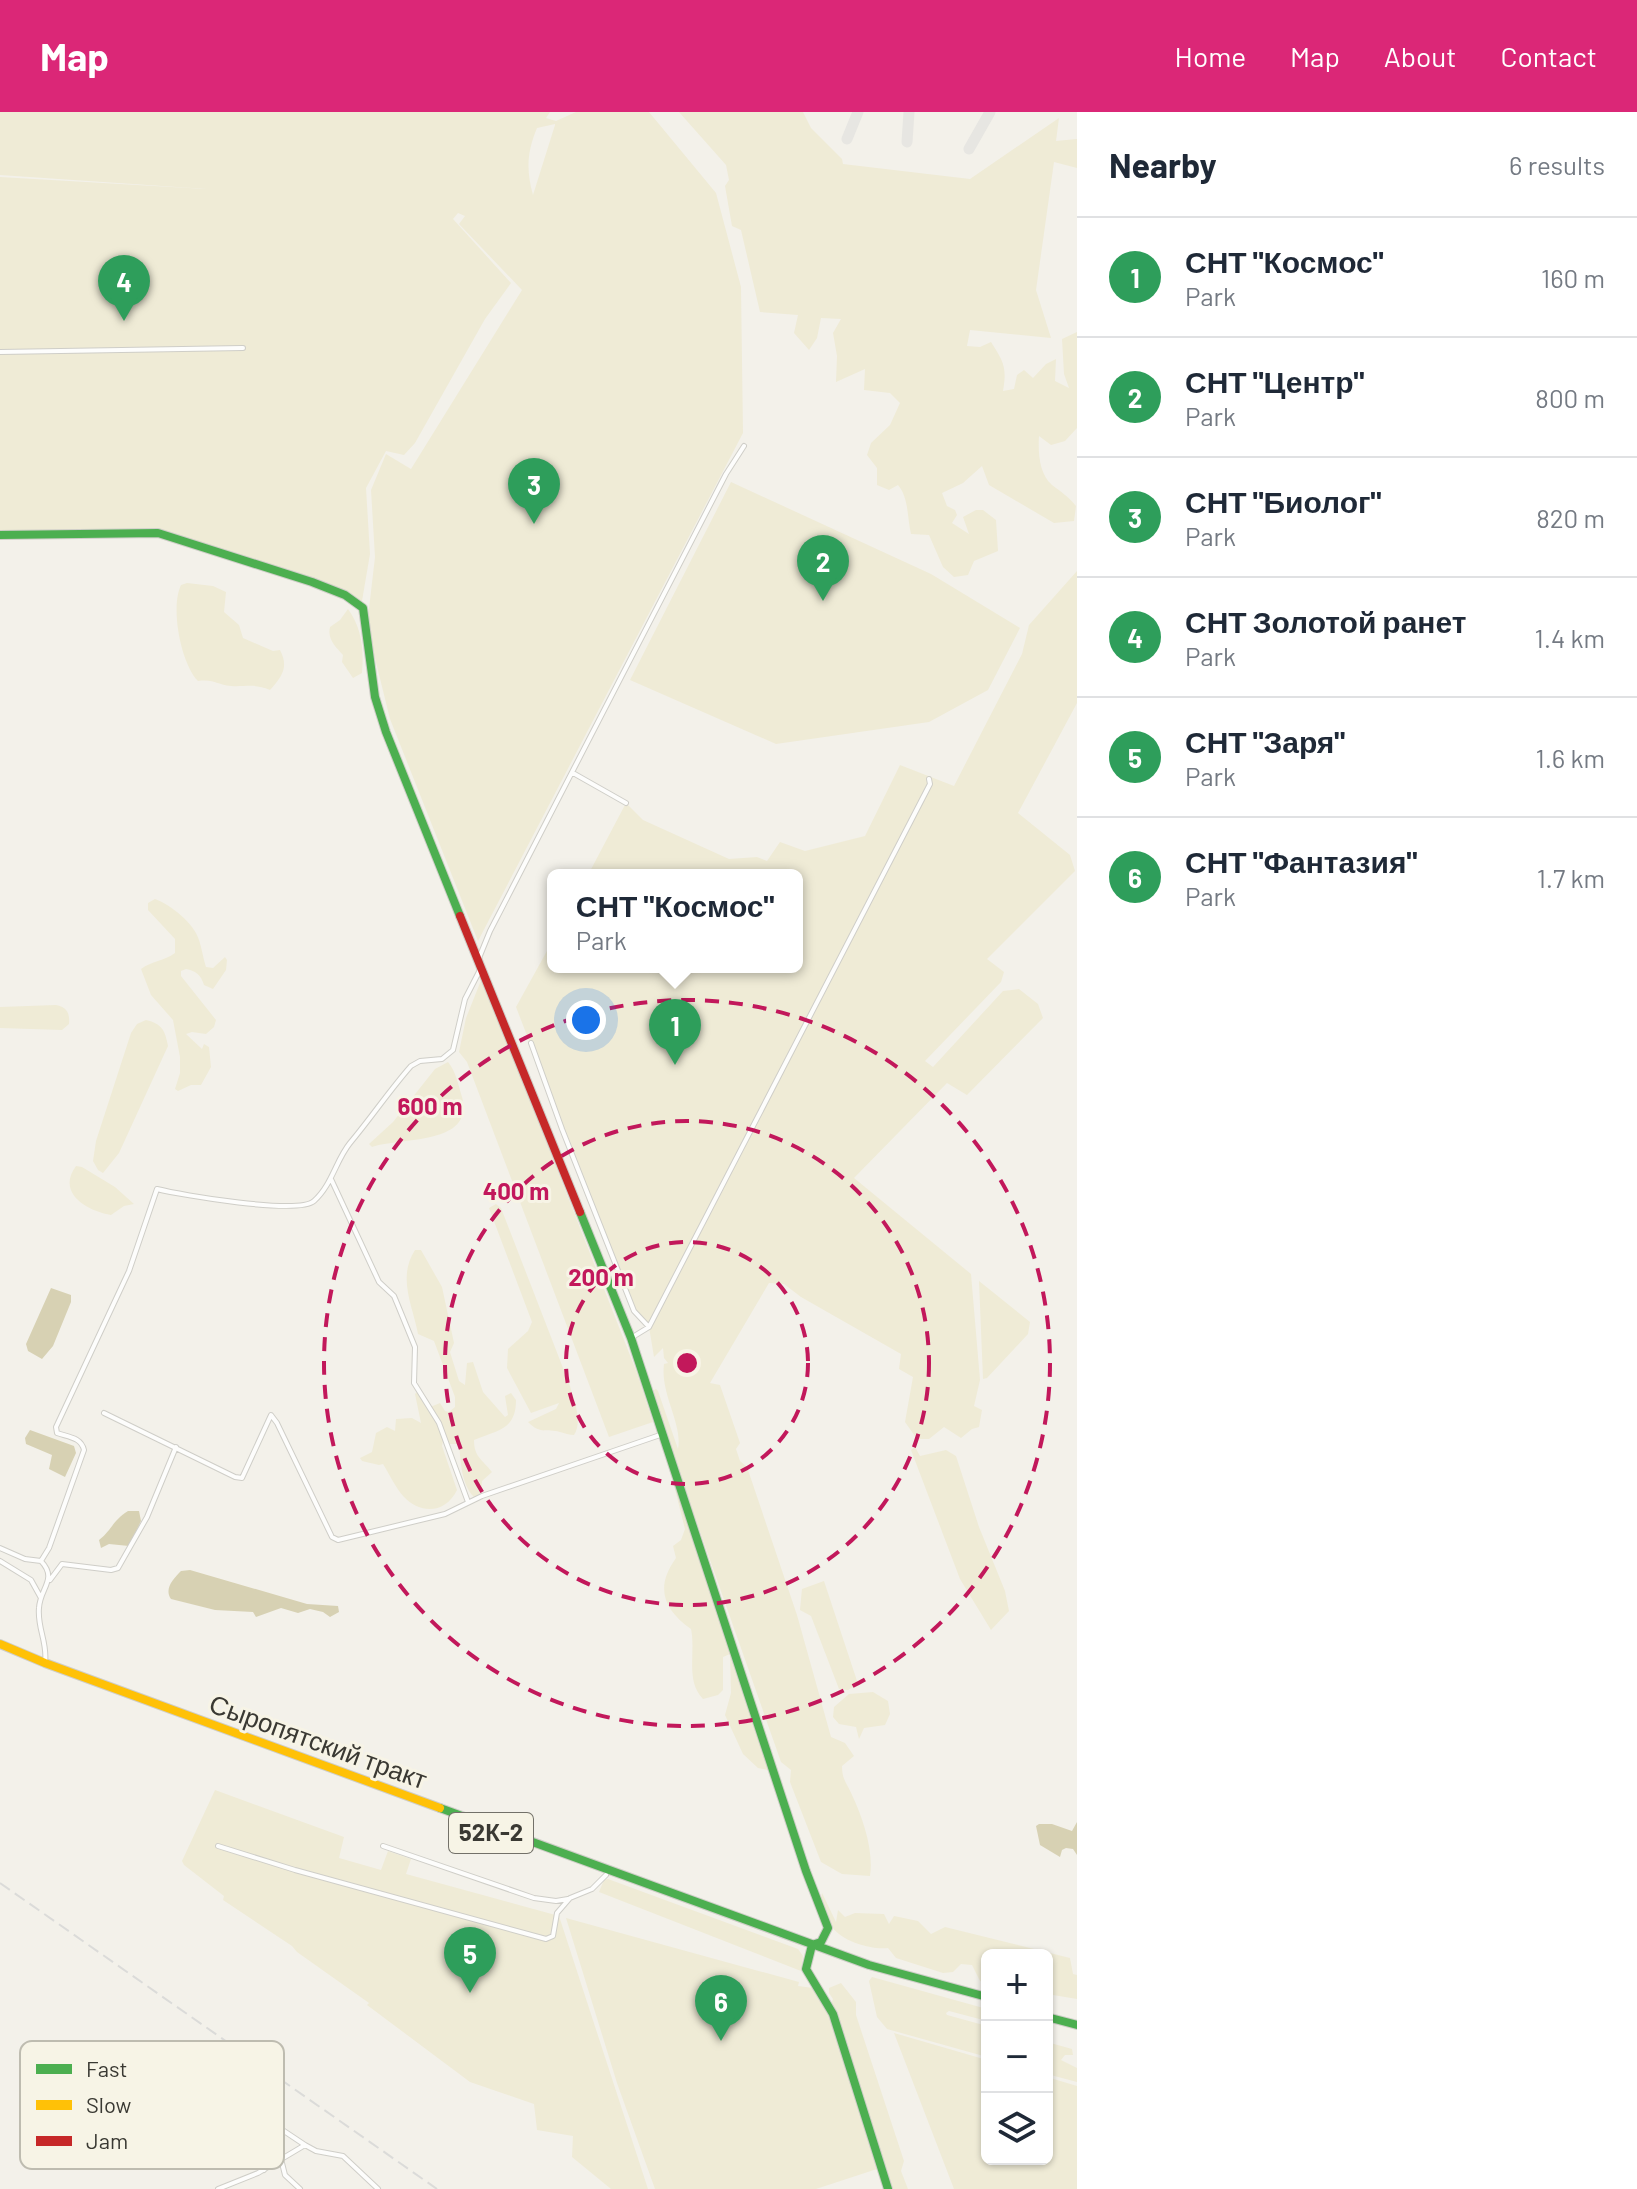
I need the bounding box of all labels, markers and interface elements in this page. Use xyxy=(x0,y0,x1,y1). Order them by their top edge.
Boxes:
text: Map xyxy=(40,33,109,79)
text: Home xyxy=(1175,39,1246,73)
text: Map xyxy=(1290,39,1340,73)
text: About xyxy=(1384,39,1456,73)
text: Contact xyxy=(1500,39,1597,73)
text: Nearby xyxy=(1109,144,1217,185)
text: 6 results xyxy=(1509,149,1605,180)
text: СНТ "Космос" xyxy=(1185,243,1384,279)
pin: 4 xyxy=(98,255,150,321)
text: 1 xyxy=(1130,262,1140,293)
text: 160 m xyxy=(1541,262,1605,293)
text: Park xyxy=(1185,280,1236,311)
text: СНТ "Центр" xyxy=(1185,363,1364,399)
text: 2 xyxy=(1128,382,1142,413)
text: 800 m xyxy=(1535,382,1605,413)
text: Park xyxy=(1185,400,1236,431)
pin: 3 xyxy=(508,458,560,524)
text: СНТ "Биолог" xyxy=(1185,483,1381,519)
text: 3 xyxy=(1128,502,1142,533)
text: 820 m xyxy=(1536,502,1605,533)
text: Park xyxy=(1185,520,1236,551)
pin: 2 xyxy=(797,535,849,601)
text: СНТ Золотой ранет xyxy=(1185,603,1466,639)
text: 4 xyxy=(1127,622,1143,653)
text: 1.4 km xyxy=(1535,622,1605,653)
text: Park xyxy=(1185,640,1236,671)
text: СНТ "Заря" xyxy=(1185,723,1345,759)
text: 5 xyxy=(1128,742,1142,773)
text: 1.6 km xyxy=(1536,742,1605,773)
text: Park xyxy=(1185,760,1236,791)
text: СНТ "Фантазия" xyxy=(1185,843,1417,879)
text: 6 xyxy=(1128,862,1142,893)
text: 1.7 km xyxy=(1537,862,1605,893)
popup xyxy=(547,869,803,973)
text: Park xyxy=(1185,880,1236,911)
text: СНТ "Космос" xyxy=(576,887,774,923)
text: Park xyxy=(576,924,627,955)
pin: 1 xyxy=(649,999,701,1065)
your location xyxy=(566,1000,606,1040)
text: 600 m xyxy=(397,1091,463,1120)
text: 400 m xyxy=(483,1176,549,1205)
text: 200 m xyxy=(568,1262,634,1291)
centre of rings xyxy=(673,1349,701,1377)
street label: Сыропятский тракт xyxy=(206,1687,432,1794)
road number: 52К-2 xyxy=(449,1813,533,1853)
pin: 5 xyxy=(444,1927,496,1993)
map controls xyxy=(981,1949,1053,2165)
button: + xyxy=(981,1949,1053,2021)
pin: 6 xyxy=(695,1975,747,2041)
button: − xyxy=(981,2021,1053,2093)
legend xyxy=(20,2041,284,2169)
text: Fast xyxy=(86,2055,128,2081)
text: Slow xyxy=(86,2091,131,2117)
button: layers xyxy=(981,2093,1053,2165)
text: Jam xyxy=(86,2127,128,2153)

